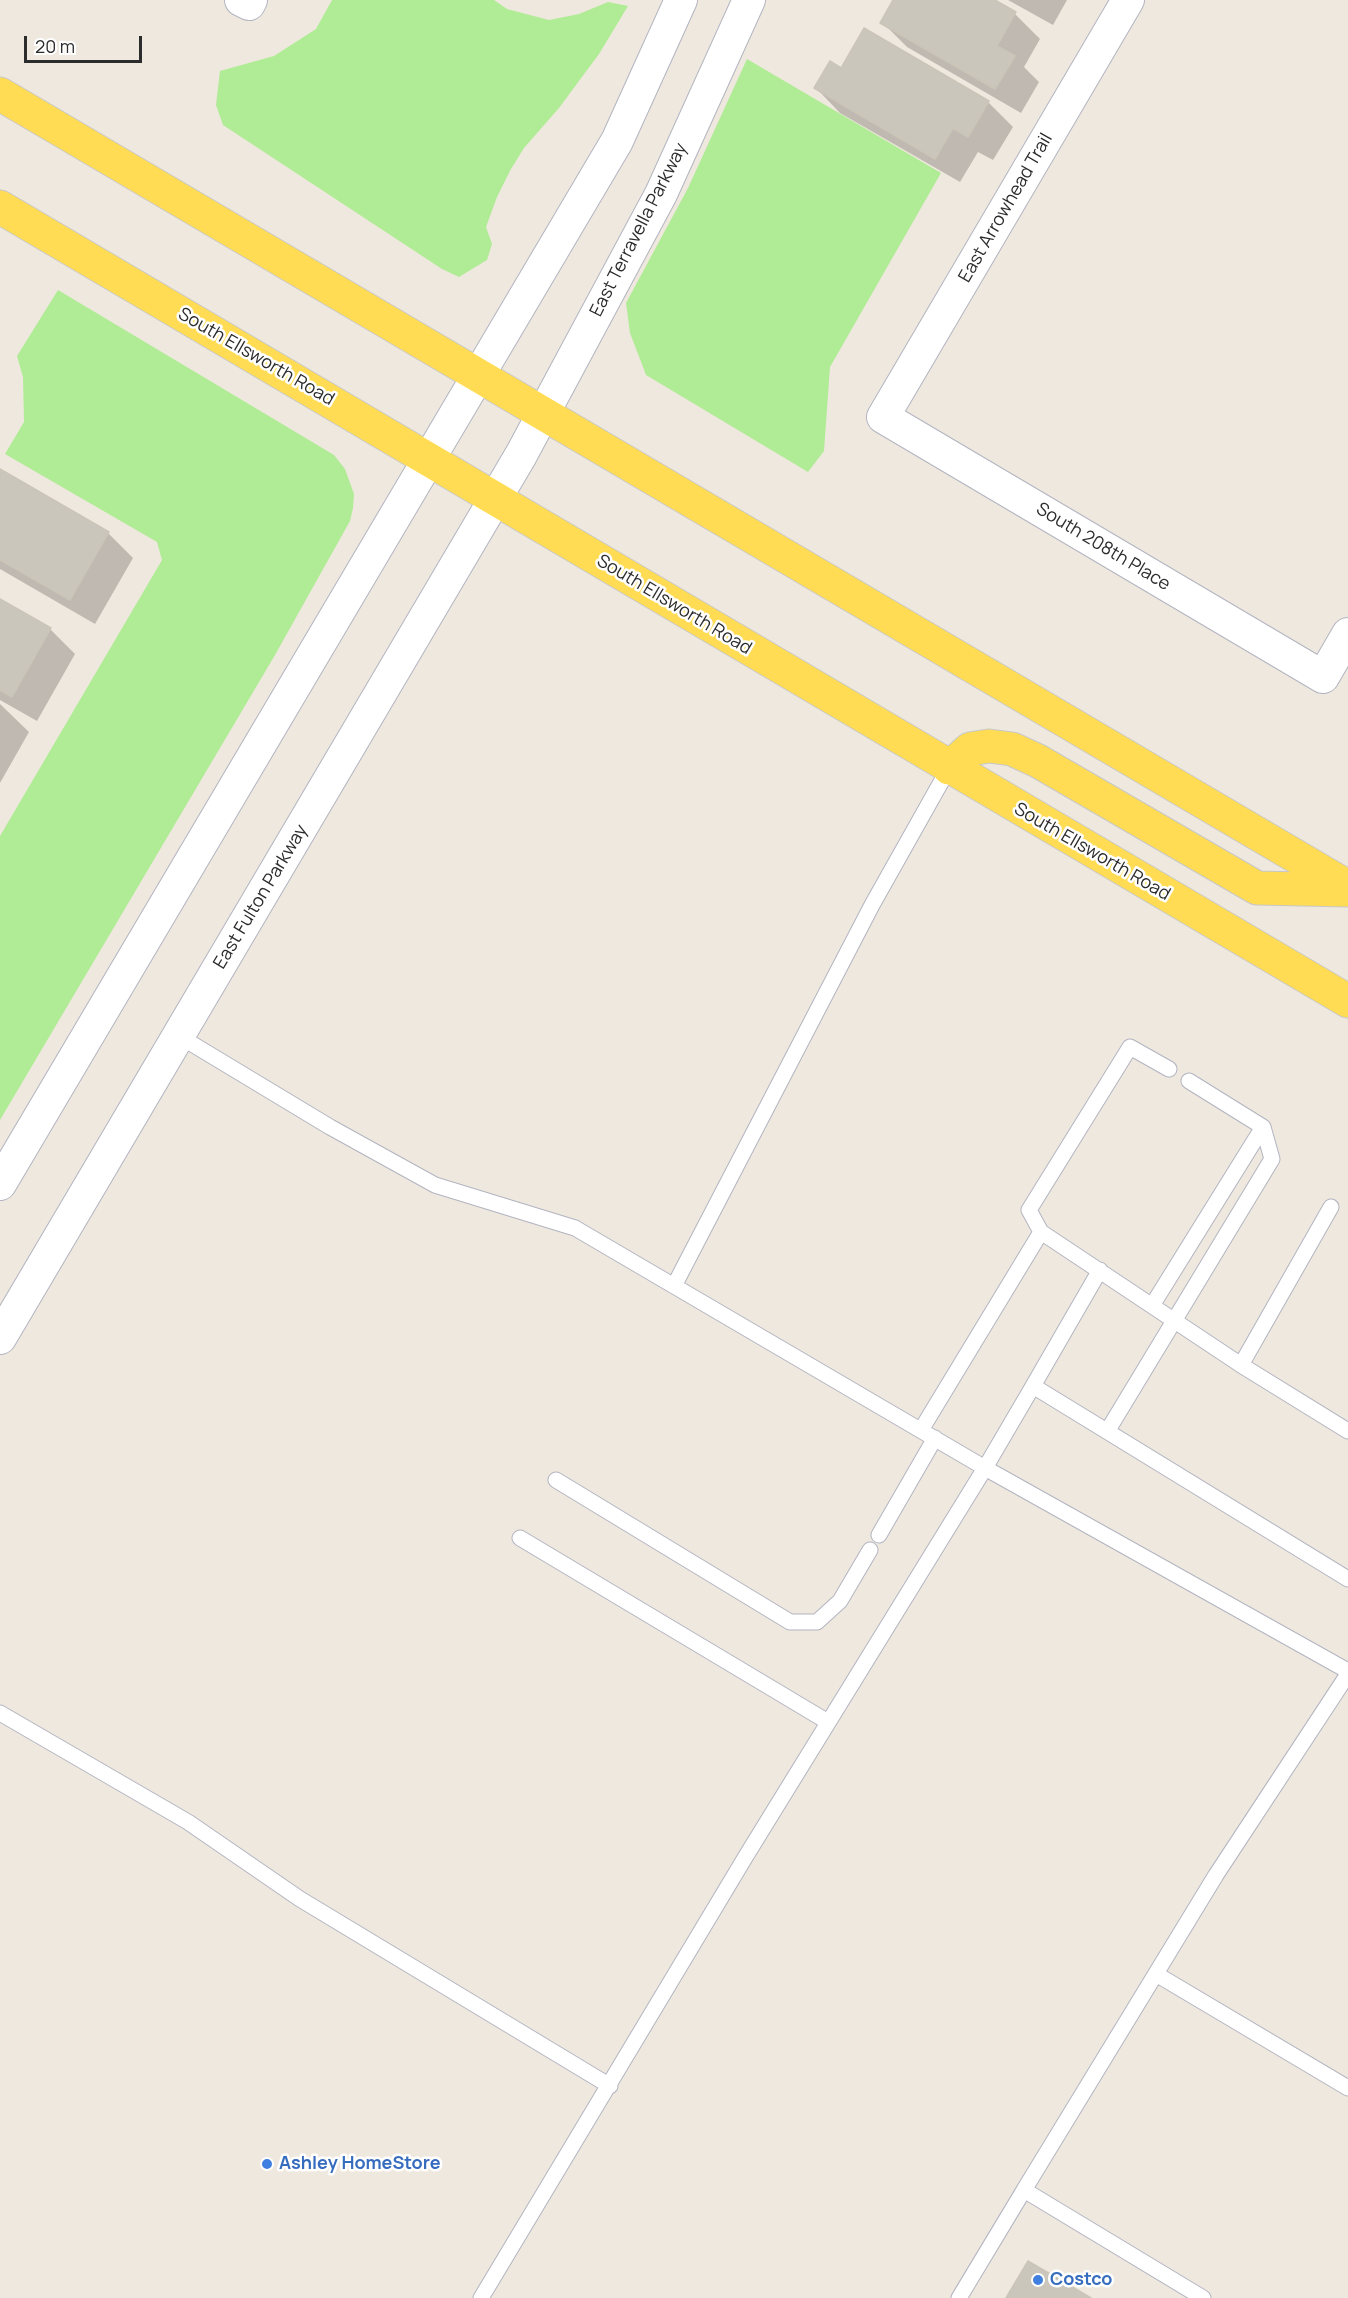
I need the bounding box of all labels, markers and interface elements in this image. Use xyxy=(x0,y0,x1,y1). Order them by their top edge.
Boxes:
scale bar xyxy=(27,24,146,62)
text: 20 m xyxy=(35,34,75,58)
street label: East Arrowhead Trail xyxy=(955,130,1057,286)
street label: East Terravella Parkway xyxy=(586,140,692,320)
street label: South Ellsworth Road xyxy=(174,304,338,410)
street label: South 208th Place xyxy=(1032,498,1174,596)
street label: South Ellsworth Road xyxy=(593,550,755,660)
street label: South Ellsworth Road xyxy=(1010,799,1174,905)
street label: East Fulton Parkway xyxy=(209,821,313,973)
place label: Ashley HomeStore xyxy=(279,2153,441,2175)
marker: Ashley HomeStore xyxy=(260,2157,274,2171)
place label: Costco xyxy=(1050,2269,1112,2291)
marker: Costco xyxy=(1031,2273,1045,2287)

